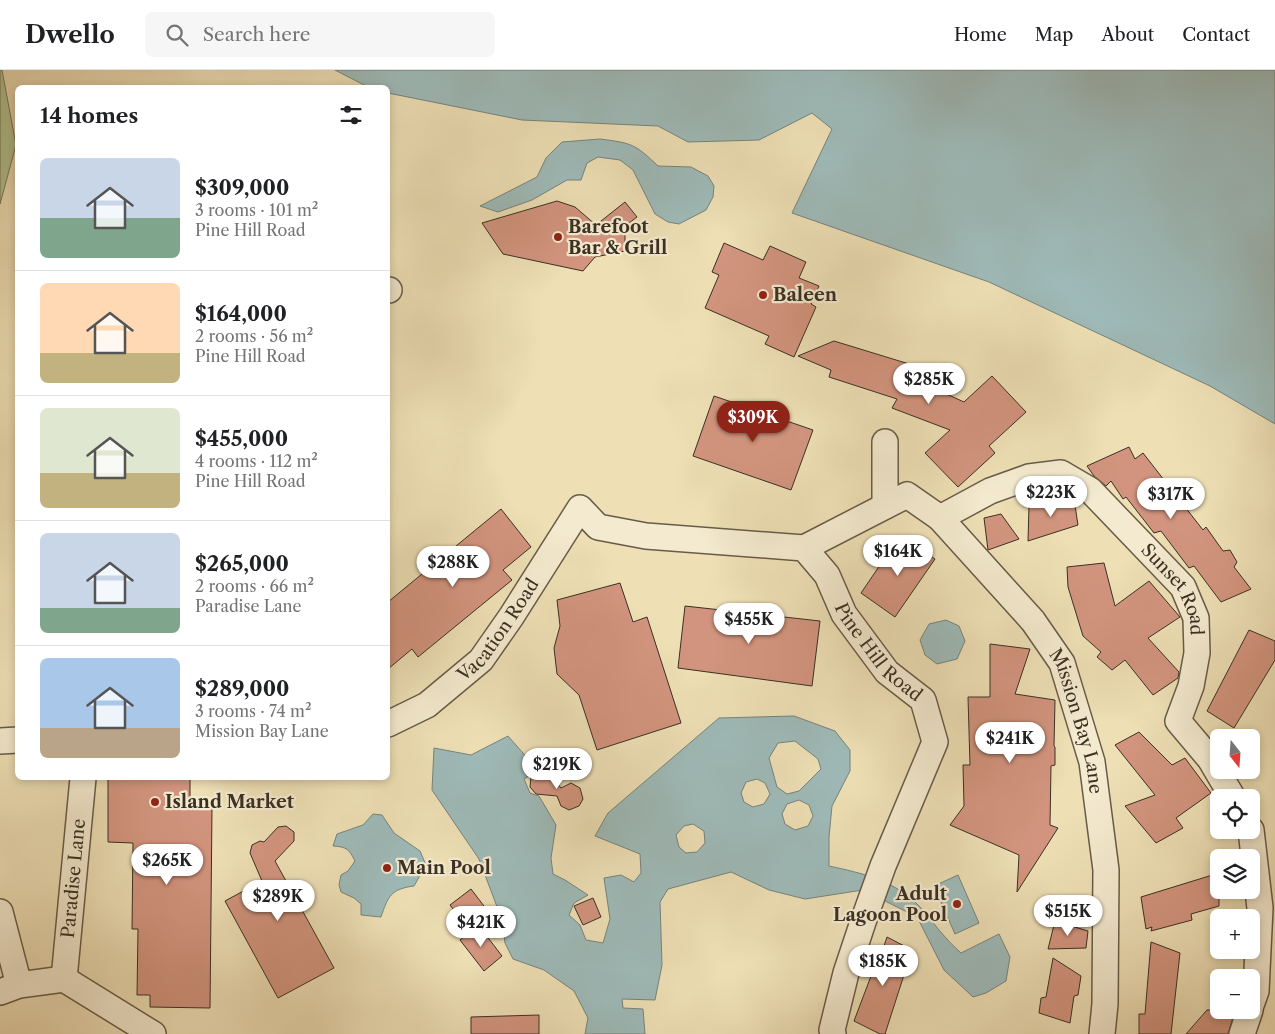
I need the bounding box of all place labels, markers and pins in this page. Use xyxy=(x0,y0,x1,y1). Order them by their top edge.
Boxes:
place label: Barefoot Bar & Grill xyxy=(568,216,667,259)
marker: Barefoot Bar & Grill xyxy=(552,231,564,243)
place label: Baleen xyxy=(773,284,838,306)
marker: Baleen xyxy=(757,289,769,301)
pin: $285K xyxy=(894,362,964,405)
pin: $309K xyxy=(718,400,788,443)
pin: $223K xyxy=(1016,476,1086,518)
pin: $317K xyxy=(1136,478,1206,520)
pin: $164K xyxy=(863,534,933,577)
pin: $288K xyxy=(418,546,488,588)
pin: $455K xyxy=(714,602,784,645)
pin: $241K xyxy=(975,722,1045,764)
pin: $219K xyxy=(522,748,592,790)
place label: Island Market xyxy=(165,791,295,813)
marker: Island Market xyxy=(149,796,161,808)
pin: $265K xyxy=(132,844,202,886)
place label: Main Pool xyxy=(397,857,491,879)
marker: Main Pool xyxy=(381,862,393,874)
pin: $289K xyxy=(243,880,313,922)
place label: Adult Lagoon Pool xyxy=(833,883,948,926)
pin: $515K xyxy=(1033,894,1103,937)
marker: Adult Lagoon Pool xyxy=(951,898,963,910)
pin: $421K xyxy=(446,906,516,948)
pin: $185K xyxy=(848,944,918,987)

